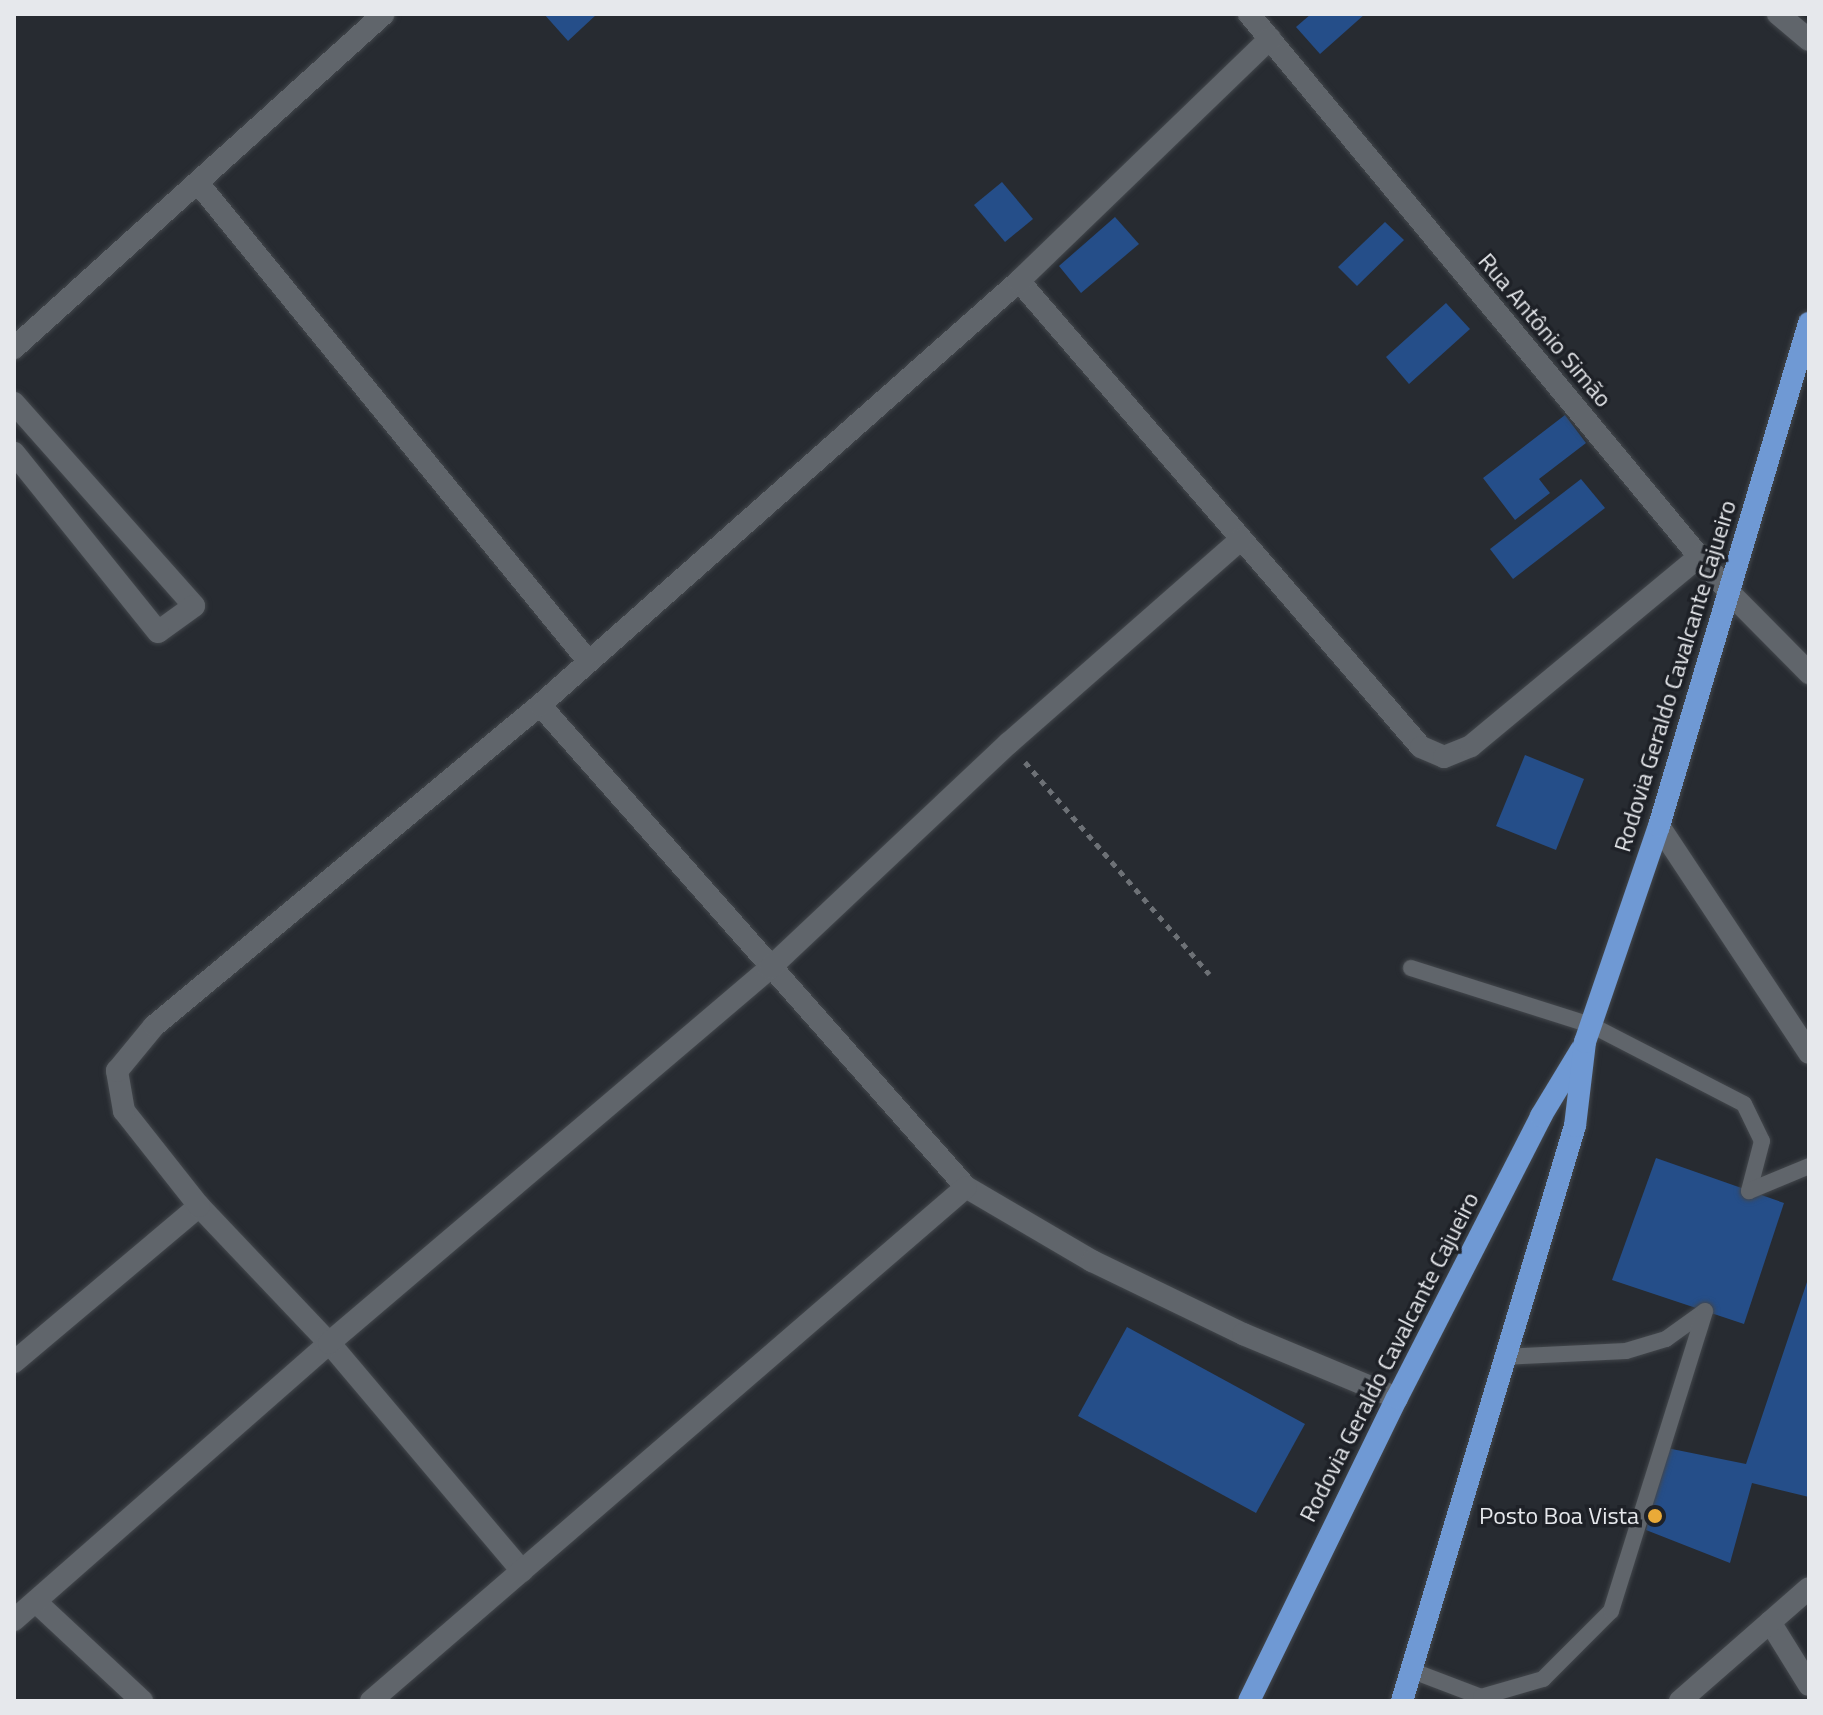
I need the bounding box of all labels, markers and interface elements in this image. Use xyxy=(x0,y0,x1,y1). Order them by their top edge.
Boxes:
street label: Rua Antônio Simão xyxy=(1472,247,1618,413)
street label: Rodovia Geraldo Cavalcante Cajueiro xyxy=(1608,497,1742,855)
street label: Rodovia Geraldo Cavalcante Cajueiro xyxy=(1293,1187,1485,1527)
place label: Posto Boa Vista xyxy=(1479,1502,1639,1530)
marker: Posto Boa Vista xyxy=(1646,1507,1664,1525)

